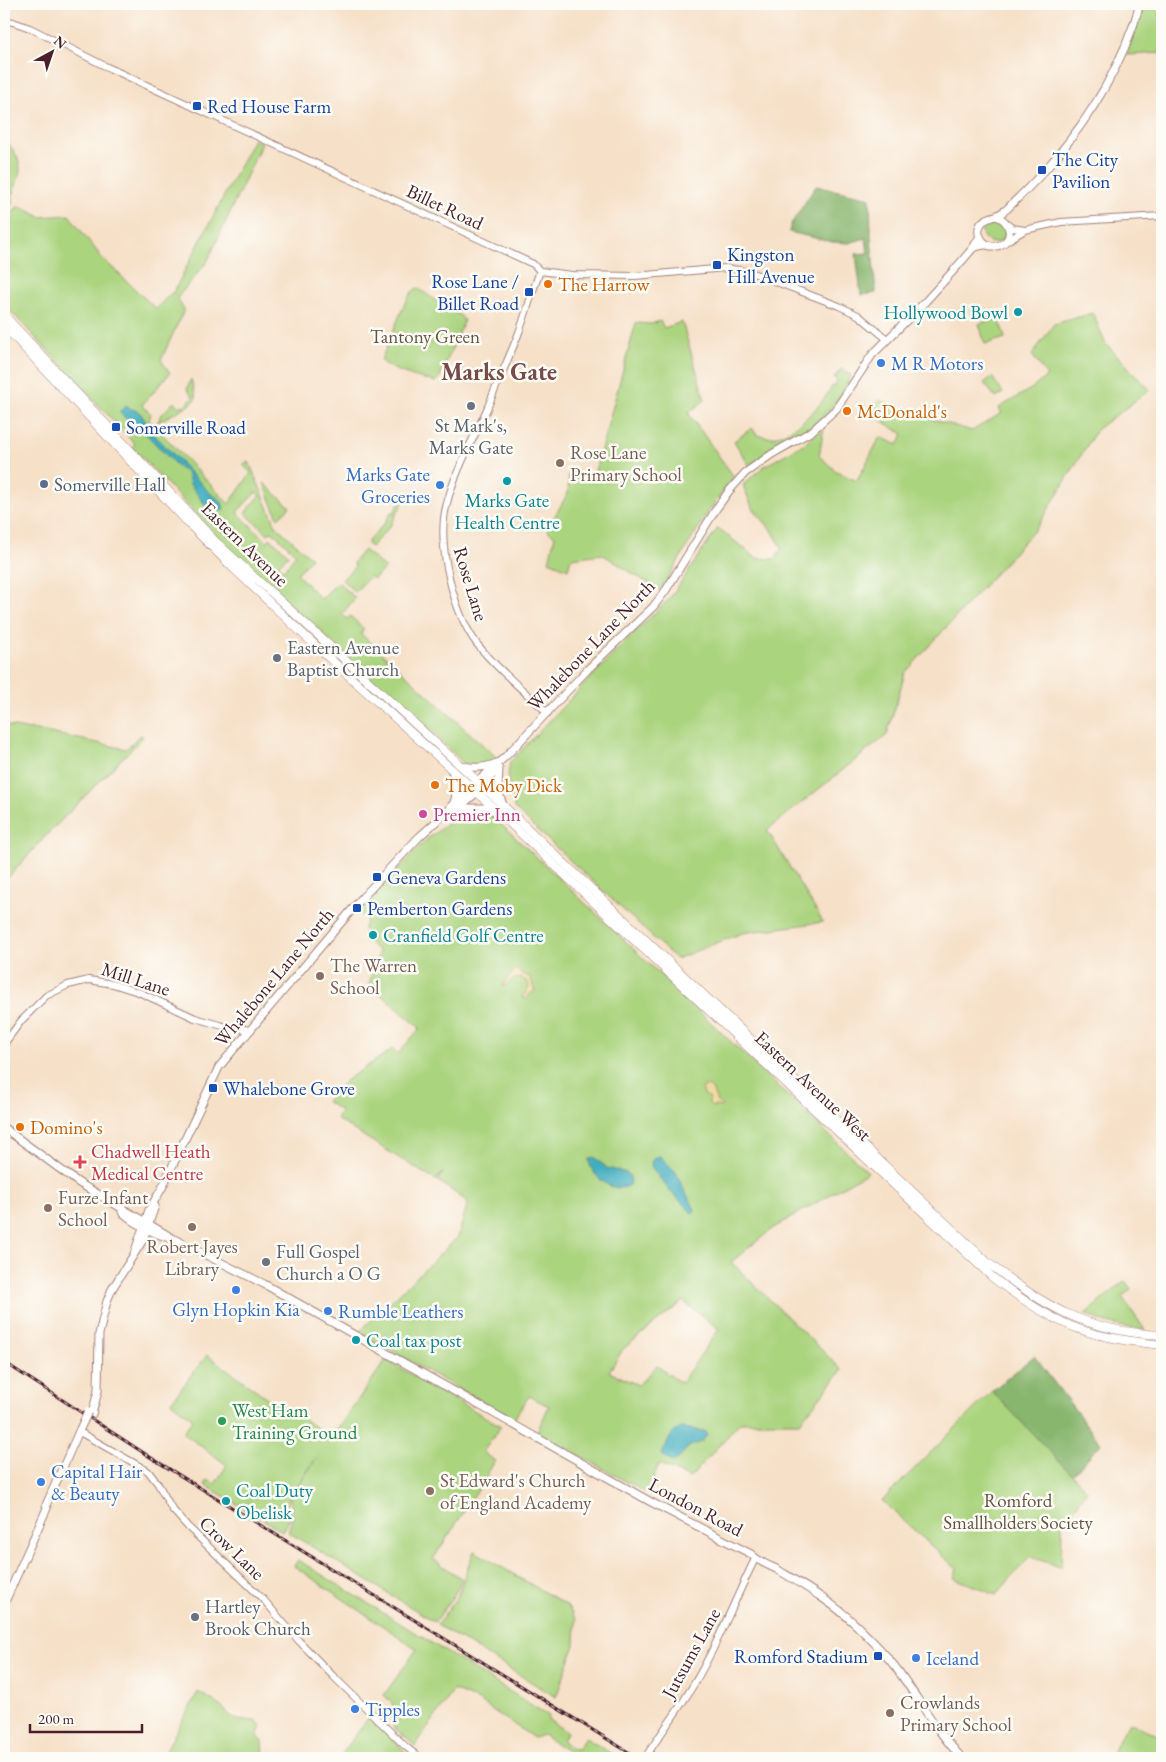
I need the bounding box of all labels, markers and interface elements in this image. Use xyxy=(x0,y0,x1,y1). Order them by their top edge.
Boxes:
north arrow xyxy=(28,28,78,78)
text: N xyxy=(50,32,71,53)
place label: Red House Farm xyxy=(207,94,331,119)
marker: Red House Farm xyxy=(191,100,203,112)
place label: The City Pavilion xyxy=(1052,147,1119,194)
marker: The City Pavilion xyxy=(1036,164,1048,176)
street label: Billet Road xyxy=(403,178,488,236)
place label: Kingston Hill Avenue xyxy=(727,242,815,289)
marker: Kingston Hill Avenue xyxy=(711,259,723,271)
place label: Rose Lane / Billet Road xyxy=(431,269,519,316)
place label: The Harrow xyxy=(558,272,651,297)
marker: The Harrow xyxy=(542,278,554,290)
marker: Rose Lane / Billet Road xyxy=(523,286,535,298)
place label: Hollywood Bowl xyxy=(883,300,1008,325)
marker: Hollywood Bowl xyxy=(1012,306,1024,318)
park label: Tantony Green xyxy=(370,324,480,349)
place label: M R Motors xyxy=(891,351,983,376)
district label: Marks Gate xyxy=(441,356,557,387)
marker: M R Motors xyxy=(875,357,887,369)
place label: McDonald's xyxy=(857,399,947,424)
marker: St Mark's, Marks Gate xyxy=(465,400,477,412)
marker: McDonald's xyxy=(841,405,853,417)
place label: St Mark's, Marks Gate xyxy=(429,413,513,460)
place label: Somerville Road xyxy=(126,415,246,440)
marker: Somerville Road xyxy=(110,421,122,433)
place label: Rose Lane Primary School xyxy=(570,440,682,487)
marker: Rose Lane Primary School xyxy=(554,457,566,469)
place label: Marks Gate Groceries xyxy=(346,462,430,509)
place label: Somerville Hall xyxy=(54,472,167,497)
marker: Marks Gate Health Centre xyxy=(501,475,513,487)
marker: Somerville Hall xyxy=(38,478,50,490)
marker: Marks Gate Groceries xyxy=(434,479,446,491)
place label: Marks Gate Health Centre xyxy=(454,488,560,535)
street label: Eastern Avenue xyxy=(196,496,294,592)
street label: Rose Lane xyxy=(448,544,494,624)
street label: Whalebone Lane North xyxy=(522,574,660,716)
place label: Eastern Avenue Baptist Church xyxy=(287,635,399,682)
marker: Eastern Avenue Baptist Church xyxy=(271,652,283,664)
place label: The Moby Dick xyxy=(445,773,563,798)
marker: The Moby Dick xyxy=(429,779,441,791)
place label: Premier Inn xyxy=(433,802,521,827)
marker: Premier Inn xyxy=(417,808,429,820)
place label: Geneva Gardens xyxy=(387,865,506,890)
marker: Geneva Gardens xyxy=(371,871,383,883)
place label: Pemberton Gardens xyxy=(367,896,512,921)
street label: Whalebone Lane North xyxy=(209,902,340,1052)
marker: Pemberton Gardens xyxy=(351,902,363,914)
place label: Cranfield Golf Centre xyxy=(383,923,544,948)
marker: Cranfield Golf Centre xyxy=(367,929,379,941)
place label: The Warren School xyxy=(330,953,417,1000)
street label: Mill Lane xyxy=(98,956,174,1002)
marker: The Warren School xyxy=(314,970,326,982)
street label: Eastern Avenue West xyxy=(749,1025,877,1147)
place label: Whalebone Grove xyxy=(223,1076,355,1101)
marker: Whalebone Grove xyxy=(207,1082,219,1094)
place label: Domino's xyxy=(30,1115,103,1140)
marker: Domino's xyxy=(14,1121,26,1133)
place label: Chadwell Heath Medical Centre xyxy=(91,1139,211,1186)
marker: Chadwell Heath Medical Centre xyxy=(73,1155,87,1169)
place label: Furze Infant School xyxy=(58,1185,148,1232)
marker: Furze Infant School xyxy=(42,1202,54,1214)
marker: Robert Jayes Library xyxy=(186,1221,198,1233)
place label: Robert Jayes Library xyxy=(146,1234,238,1281)
place label: Full Gospel Church a O G xyxy=(276,1239,381,1286)
marker: Full Gospel Church a O G xyxy=(260,1256,272,1268)
marker: Glyn Hopkin Kia xyxy=(230,1284,242,1296)
place label: Glyn Hopkin Kia xyxy=(172,1297,300,1322)
place label: Rumble Leathers xyxy=(338,1299,463,1324)
marker: Rumble Leathers xyxy=(322,1305,334,1317)
place label: Coal tax post xyxy=(366,1328,461,1353)
marker: Coal tax post xyxy=(350,1334,362,1346)
place label: West Ham Training Ground xyxy=(232,1398,358,1445)
marker: West Ham Training Ground xyxy=(216,1415,228,1427)
place label: Capital Hair & Beauty xyxy=(51,1459,143,1506)
place label: St Edward's Church of England Academy xyxy=(440,1468,592,1515)
street label: London Road xyxy=(645,1472,748,1542)
marker: Capital Hair & Beauty xyxy=(35,1476,47,1488)
place label: Coal Duty Obelisk xyxy=(236,1478,314,1525)
marker: St Edward's Church of England Academy xyxy=(424,1485,436,1497)
park label: Romford Smallholders Society xyxy=(943,1488,1093,1535)
marker: Coal Duty Obelisk xyxy=(220,1495,232,1507)
street label: Crow Lane xyxy=(194,1511,270,1585)
place label: Hartley Brook Church xyxy=(205,1594,311,1641)
street label: Jutsums Lane xyxy=(655,1603,726,1704)
marker: Hartley Brook Church xyxy=(189,1611,201,1623)
place label: Romford Stadium xyxy=(734,1644,868,1669)
place label: Iceland xyxy=(926,1646,979,1671)
marker: Romford Stadium xyxy=(872,1650,884,1662)
marker: Iceland xyxy=(910,1652,922,1664)
place label: Crowlands Primary School xyxy=(900,1690,1012,1737)
place label: Tipples xyxy=(365,1697,420,1722)
scale bar xyxy=(30,1702,142,1734)
marker: Tipples xyxy=(349,1703,361,1715)
marker: Crowlands Primary School xyxy=(884,1707,896,1719)
text: 200 m xyxy=(38,1709,75,1728)

